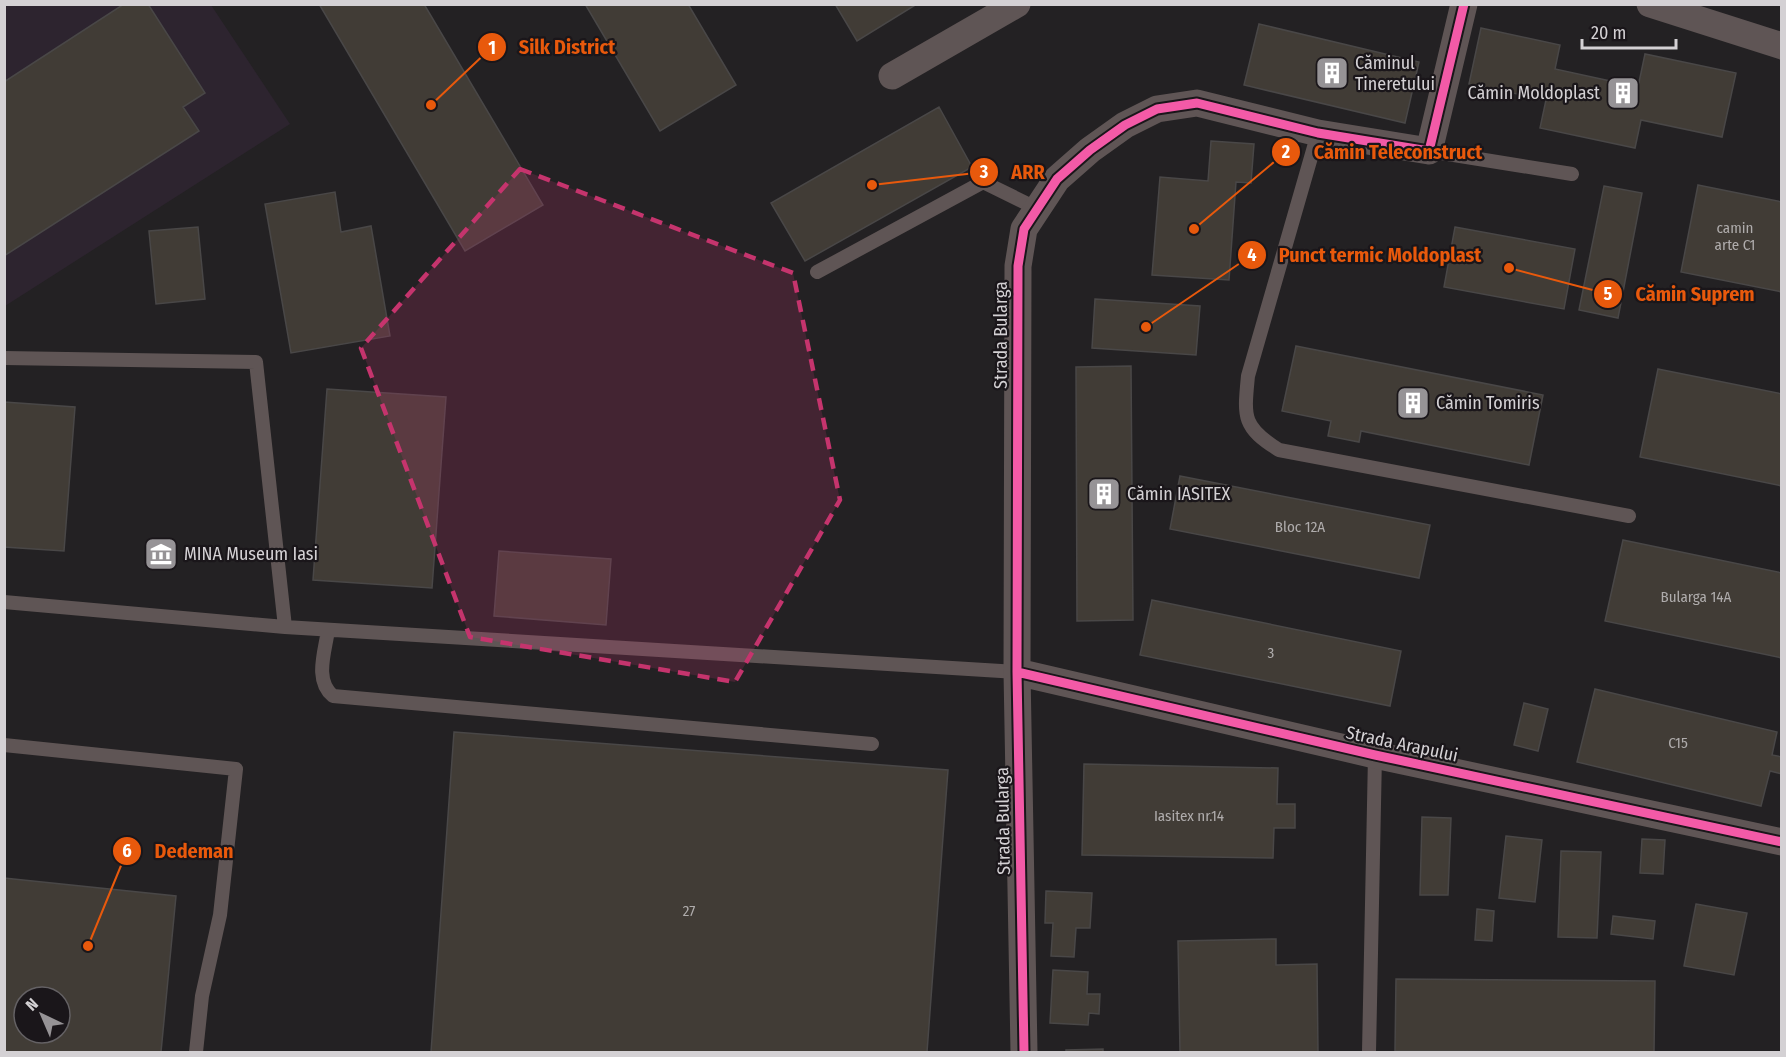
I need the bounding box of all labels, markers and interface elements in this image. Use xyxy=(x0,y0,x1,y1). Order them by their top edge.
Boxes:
scale bar xyxy=(1582,12,1676,50)
text: 20 m xyxy=(1591,22,1626,44)
callout: Silk District xyxy=(477,28,627,66)
text: Silk District xyxy=(519,35,616,59)
text: 1 xyxy=(488,37,496,59)
place label: Căminul Tineretului xyxy=(1355,52,1435,95)
building icon: Căminul Tineretului xyxy=(1314,55,1350,91)
building icon: Cămin Moldoplast xyxy=(1605,75,1641,111)
place label: Cămin Moldoplast xyxy=(1468,82,1600,104)
callout: Cămin Teleconstruct xyxy=(1271,133,1494,171)
text: Cămin Teleconstruct xyxy=(1314,140,1483,164)
text: 2 xyxy=(1281,141,1290,163)
callout: ARR xyxy=(969,153,1056,191)
text: ARR xyxy=(1010,160,1045,184)
text: 3 xyxy=(979,161,989,183)
house number: camin arte C1 xyxy=(1715,219,1755,254)
callout: Punct termic Moldoplast xyxy=(1237,236,1493,274)
text: Punct termic Moldoplast xyxy=(1279,243,1482,267)
text: 4 xyxy=(1247,244,1257,266)
callout: Cămin Suprem xyxy=(1593,275,1766,313)
street label: Strada Bularga xyxy=(990,281,1012,389)
text: Cămin Suprem xyxy=(1635,282,1755,306)
text: 5 xyxy=(1604,283,1613,305)
building icon: Cămin Tomiris xyxy=(1395,385,1431,421)
place label: Cămin Tomiris xyxy=(1436,392,1540,414)
building icon: Cămin IASITEX xyxy=(1086,476,1122,512)
place label: Cămin IASITEX xyxy=(1127,483,1230,505)
house number: Bloc 12A xyxy=(1275,518,1325,536)
museum icon: MINA Museum Iasi xyxy=(143,536,179,572)
place label: MINA Museum Iasi xyxy=(184,543,318,565)
house number: Bularga 14A xyxy=(1661,588,1732,606)
house number: 3 xyxy=(1268,644,1275,662)
street label: Strada Arapului xyxy=(1344,721,1460,767)
house number: C15 xyxy=(1668,734,1688,752)
street label: Strada Bularga xyxy=(991,767,1015,875)
house number: Iasitex nr.14 xyxy=(1154,807,1224,825)
callout: Dedeman xyxy=(112,832,245,870)
text: Dedeman xyxy=(155,839,233,863)
text: 6 xyxy=(122,840,132,862)
house number: 27 xyxy=(683,902,695,920)
north arrow xyxy=(12,985,72,1045)
text: N xyxy=(22,994,42,1015)

